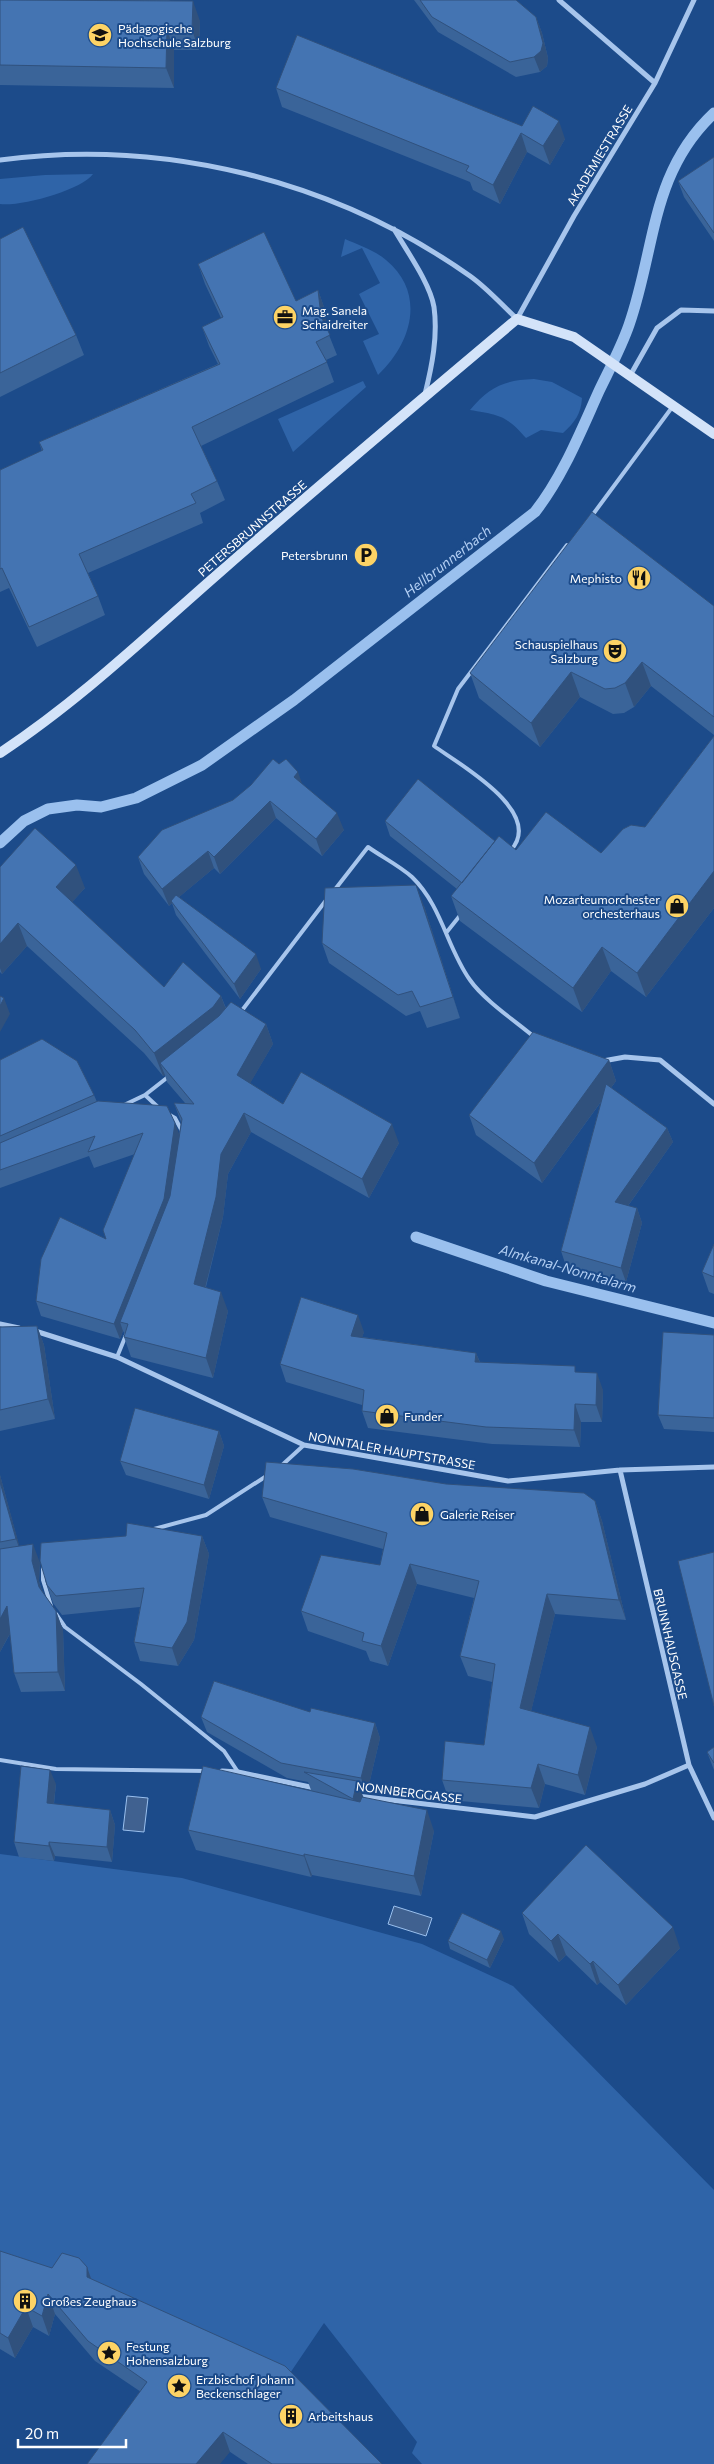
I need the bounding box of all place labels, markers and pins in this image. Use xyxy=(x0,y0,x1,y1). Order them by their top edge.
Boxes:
place label: Pädagogische Hochschule Salzburg xyxy=(118,21,232,49)
school or university icon: Pädagogische Hochschule Salzburg xyxy=(87,22,113,48)
place label: Mag. Sanela Schaidreiter xyxy=(302,303,368,331)
office icon: Mag. Sanela Schaidreiter xyxy=(272,304,298,330)
parking icon: Petersbrunn xyxy=(353,542,379,568)
place label: Petersbrunn xyxy=(281,548,348,562)
restaurant icon: Mephisto xyxy=(626,565,652,591)
place label: Mephisto xyxy=(570,571,622,585)
place label: Schauspielhaus Salzburg xyxy=(515,637,598,665)
theatre icon: Schauspielhaus Salzburg xyxy=(602,638,628,664)
place label: Mozarteumorchester orchesterhaus xyxy=(544,892,660,920)
shop icon: Mozarteumorchester orchesterhaus xyxy=(664,893,690,919)
shop icon: Funder xyxy=(374,1403,400,1429)
place label: Funder xyxy=(404,1409,443,1423)
shop icon: Galerie Reiser xyxy=(409,1501,435,1527)
place label: Galerie Reiser xyxy=(440,1507,515,1521)
building icon: Großes Zeughaus xyxy=(12,2288,38,2314)
place label: Großes Zeughaus xyxy=(42,2294,137,2308)
place label: Festung Hohensalzburg xyxy=(126,2339,209,2367)
place icon: Festung Hohensalzburg xyxy=(96,2340,122,2366)
place label: Erzbischof Johann Beckenschlager xyxy=(196,2372,294,2400)
place icon: Erzbischof Johann Beckenschlager xyxy=(166,2373,192,2399)
building icon: Arbeitshaus xyxy=(278,2403,304,2429)
place label: Arbeitshaus xyxy=(308,2409,373,2423)

